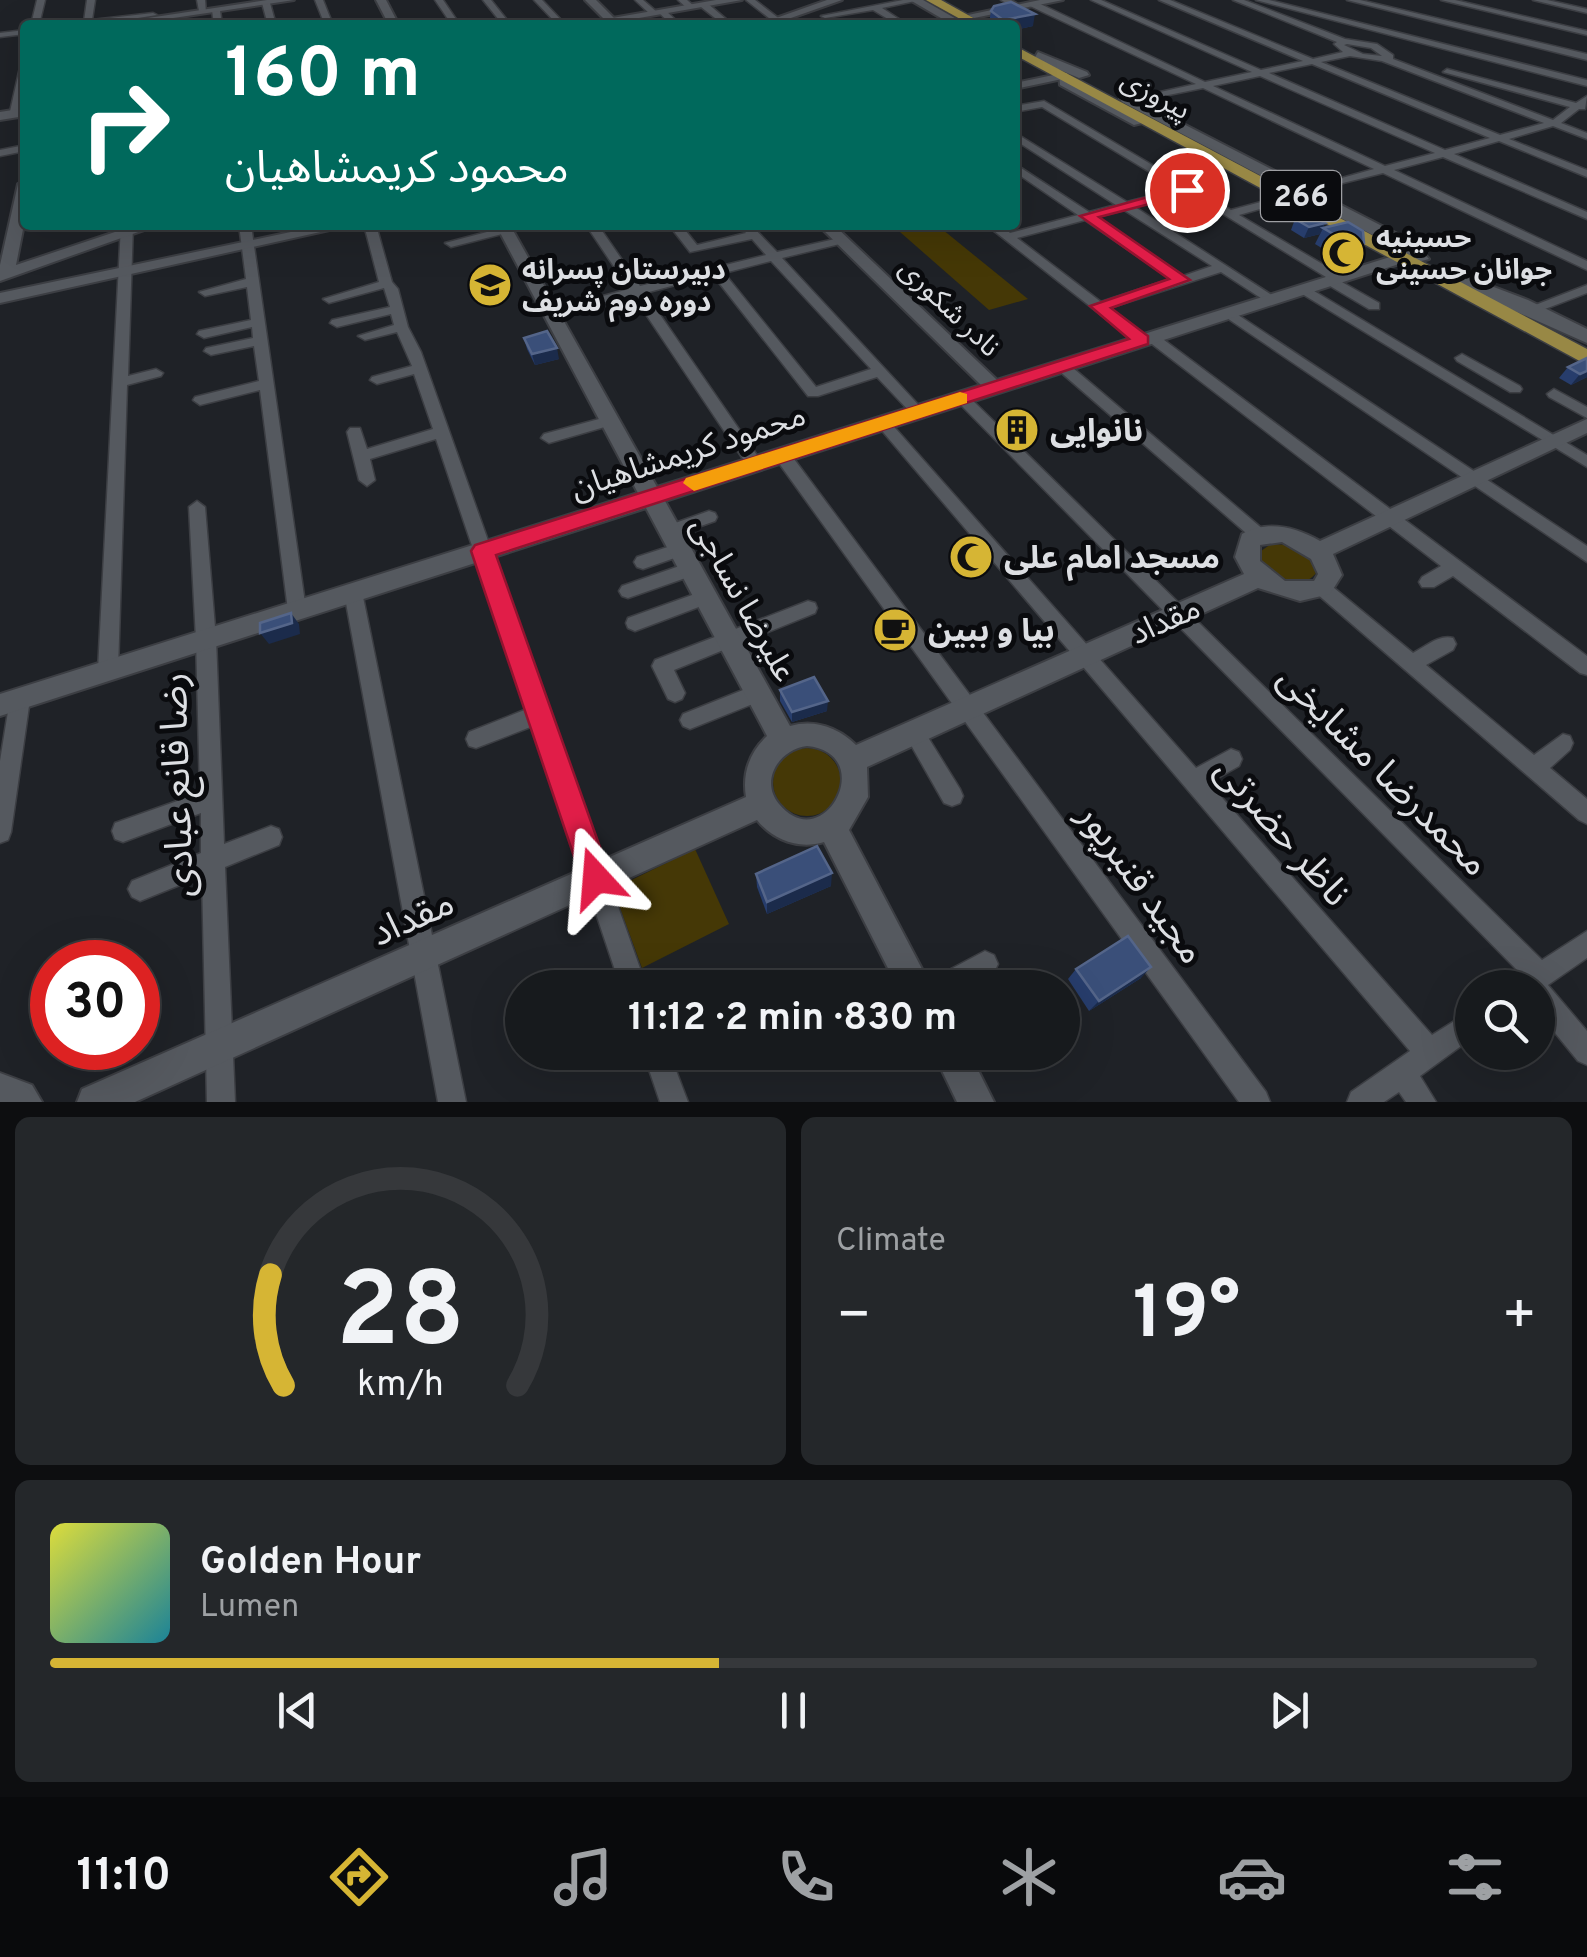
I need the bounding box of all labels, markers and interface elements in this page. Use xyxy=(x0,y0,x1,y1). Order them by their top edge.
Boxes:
text: 160 m xyxy=(225,33,421,122)
icon: right xyxy=(60,60,190,190)
street label: پیروزی xyxy=(1113,63,1196,130)
text: محمود کریمشاهیان xyxy=(225,142,569,199)
pin xyxy=(1145,148,1230,233)
icon: arrive xyxy=(1160,163,1215,218)
road number: 266 xyxy=(1261,171,1341,221)
place label: حسینیه جوانان حسینی xyxy=(1376,222,1552,290)
mosque icon: حسینیه جوانان حسینی xyxy=(1320,230,1366,276)
street label: نادر شکوری xyxy=(890,252,1006,366)
place label: دبیرستان پسرانه دوره دوم شریف xyxy=(522,254,726,323)
school or university icon: دبیرستان پسرانه دوره دوم شریف xyxy=(467,262,513,308)
street label: محمود کریمشاهیان xyxy=(566,397,811,511)
building icon: نانوایی xyxy=(994,407,1040,453)
place label: نانوایی xyxy=(1050,413,1143,453)
street label: علیرضا نساجی xyxy=(680,511,803,690)
mosque icon: مسجد امام علی xyxy=(948,534,994,580)
place label: مسجد امام علی xyxy=(1004,540,1220,582)
street label: مقداد xyxy=(1125,590,1207,656)
cafe icon: بیا و ببین xyxy=(872,607,918,653)
place label: بیا و ببین xyxy=(928,613,1055,653)
street label: محمدرضا مشایخی xyxy=(1265,656,1498,889)
street label: رضا قانع عبادی xyxy=(151,672,208,898)
street label: ناظر حضرتی xyxy=(1202,748,1359,918)
street label: مجید قنبرپور xyxy=(1064,794,1214,975)
position arrow xyxy=(544,826,648,930)
street label: مقداد xyxy=(364,880,463,960)
speed limit sign: 30 xyxy=(30,940,160,1070)
map controls xyxy=(1455,970,1555,1070)
button: search xyxy=(1455,970,1555,1070)
text: 11:12 · 2 min · 830 m xyxy=(628,995,957,1044)
text: Climate xyxy=(836,1222,946,1262)
text: 28 xyxy=(336,1251,465,1383)
text: 19° xyxy=(1133,1270,1240,1365)
text: − xyxy=(836,1283,871,1353)
text: + xyxy=(1502,1283,1537,1353)
text: km/h xyxy=(357,1363,444,1409)
text: Golden Hour xyxy=(200,1539,421,1588)
text: Lumen xyxy=(200,1588,299,1628)
icon: previous xyxy=(270,1683,325,1738)
icon: pause xyxy=(766,1683,821,1738)
icon: next xyxy=(1262,1683,1317,1738)
icon: directions xyxy=(324,1842,394,1912)
icon: music xyxy=(548,1842,618,1912)
icon: phone xyxy=(771,1842,841,1912)
icon: climate xyxy=(994,1842,1064,1912)
icon: car xyxy=(1217,1842,1287,1912)
icon: filters xyxy=(1440,1842,1510,1912)
text: 11:10 xyxy=(77,1849,171,1906)

